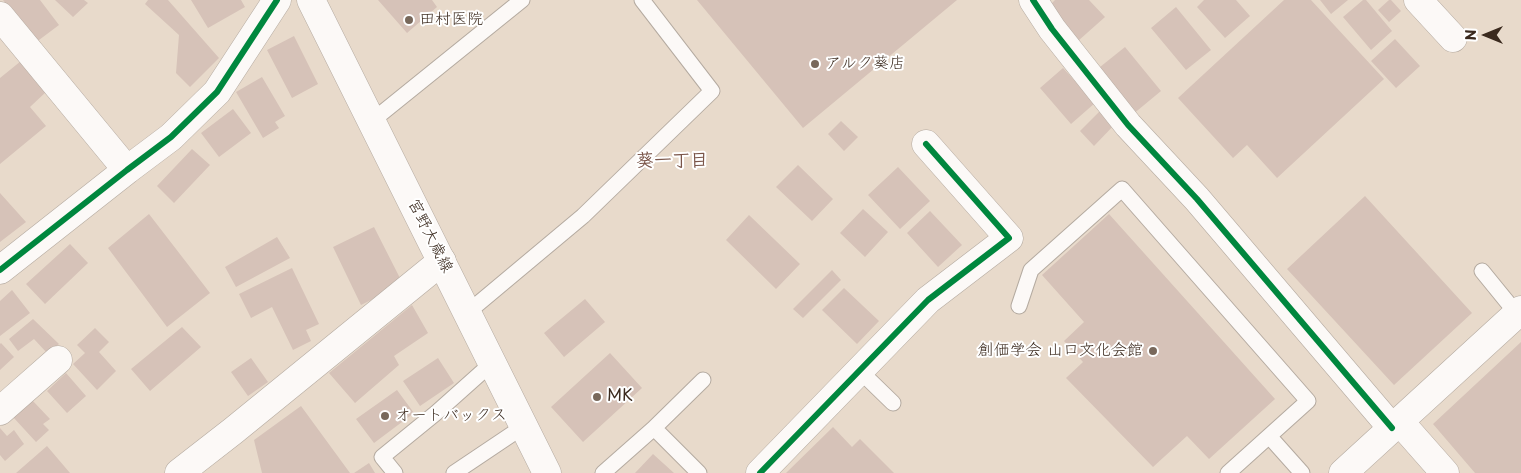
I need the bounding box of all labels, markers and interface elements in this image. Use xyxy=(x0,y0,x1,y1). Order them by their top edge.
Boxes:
place label: 田村医院 xyxy=(419,10,483,30)
north arrow xyxy=(1461,10,1511,60)
marker: 田村医院 xyxy=(403,14,415,26)
text: N xyxy=(1460,29,1481,41)
place label: アルク葵店 xyxy=(825,54,905,74)
marker: アルク葵店 xyxy=(809,58,821,70)
district label: 葵一丁目 xyxy=(636,150,708,172)
street label: 宮野大歳線 xyxy=(403,196,457,276)
place label: 創価学会 山口文化会館 xyxy=(978,341,1143,361)
marker: 創価学会 山口文化会館 xyxy=(1147,345,1159,357)
place label: MK xyxy=(607,387,633,407)
marker: MK xyxy=(591,391,603,403)
place label: オートバックス xyxy=(395,406,507,426)
marker: オートバックス xyxy=(379,410,391,422)

